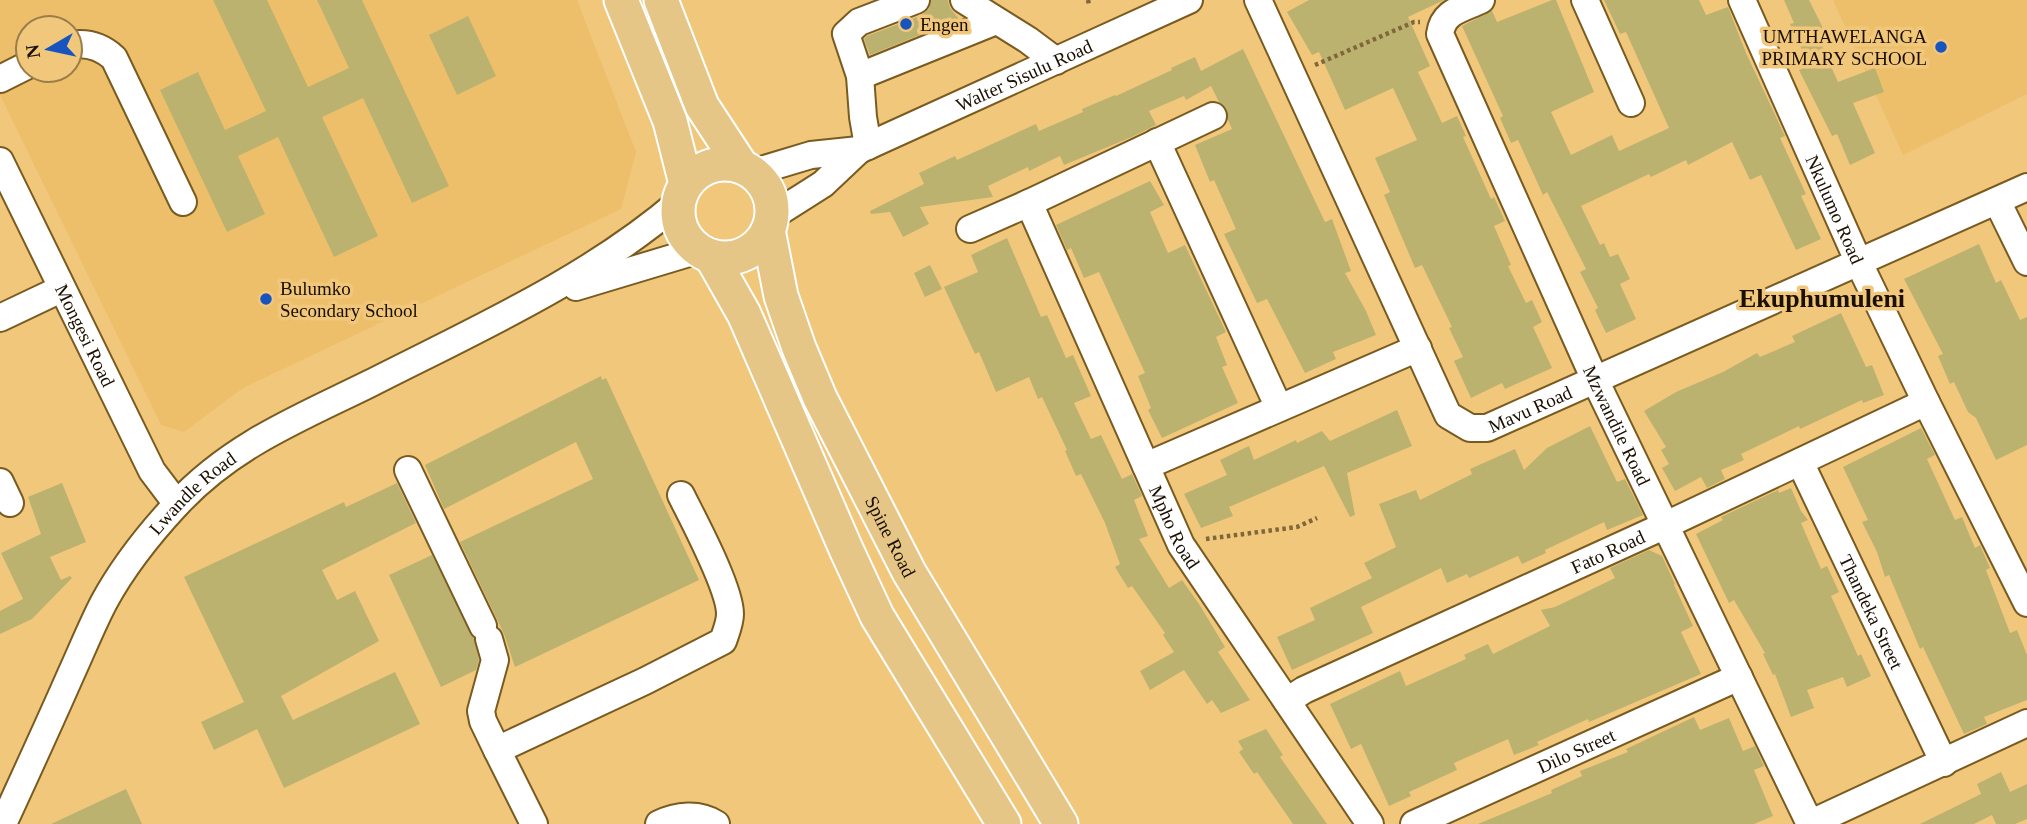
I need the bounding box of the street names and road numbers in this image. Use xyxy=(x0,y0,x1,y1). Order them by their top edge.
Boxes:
street label: Walter Sisulu Road xyxy=(953,35,1096,116)
street label: Nkulumo Road xyxy=(1801,152,1868,267)
street label: Mongesi Road xyxy=(51,281,119,390)
street label: Mzwandile Road xyxy=(1579,362,1655,489)
street label: Mavu Road xyxy=(1485,381,1576,437)
street label: Lwandle Road xyxy=(145,447,240,539)
street label: Mpho Road xyxy=(1145,482,1204,573)
street label: Spine Road xyxy=(861,493,920,581)
street label: Fato Road xyxy=(1568,526,1649,578)
street label: Thandeka Street xyxy=(1835,551,1908,673)
street label: Dilo Street xyxy=(1534,724,1619,778)

